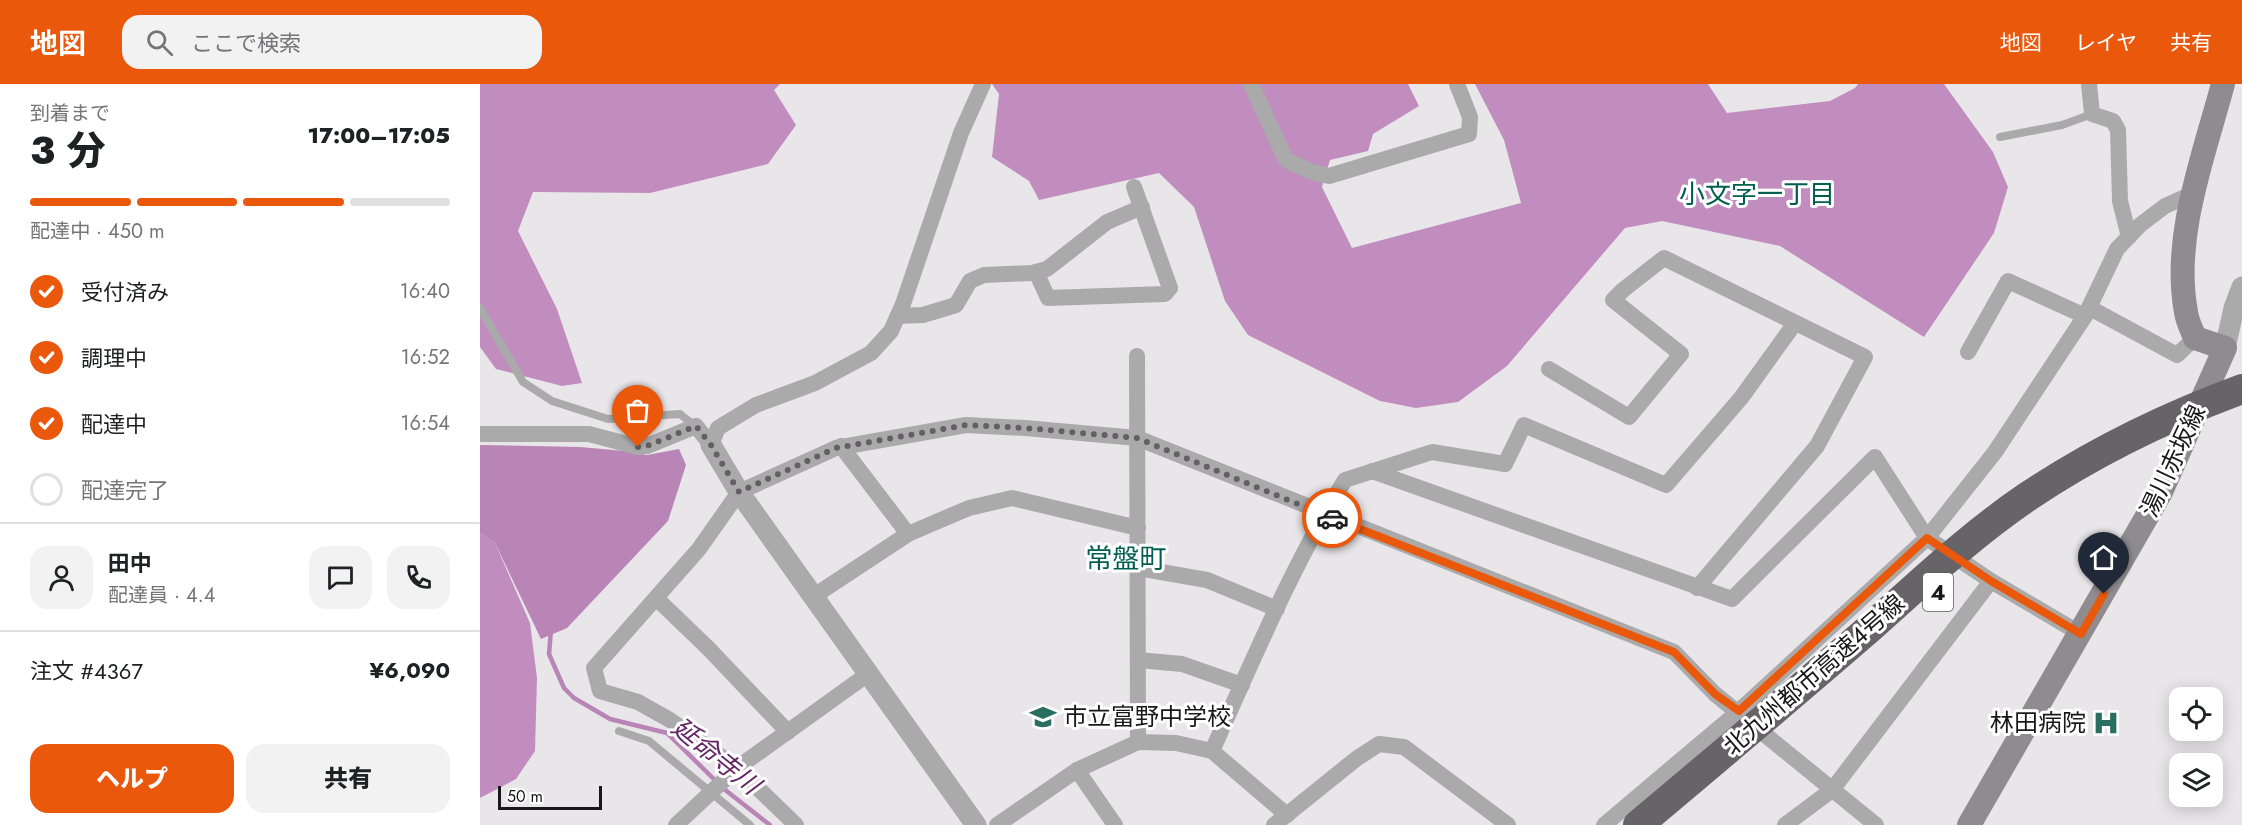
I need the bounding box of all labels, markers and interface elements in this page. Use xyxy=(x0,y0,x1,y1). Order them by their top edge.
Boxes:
search box xyxy=(122,15,542,69)
text: 地図 xyxy=(30,23,86,64)
icon: search xyxy=(143,26,176,59)
text: ここで検索 xyxy=(191,27,301,59)
text: 地図 xyxy=(2000,28,2042,58)
text: レイヤ xyxy=(2075,28,2137,58)
text: 共有 xyxy=(2170,28,2212,58)
text: 到着まで xyxy=(30,99,110,128)
text: 17:00–17:05 xyxy=(308,119,450,151)
text: 3 分 xyxy=(30,122,106,179)
district label: 小文字一丁目 xyxy=(1679,175,1835,213)
text: 配達中 · 450 m xyxy=(30,217,165,246)
icon: check xyxy=(30,275,63,308)
text: 受付済み xyxy=(81,276,169,308)
text: 16:40 xyxy=(400,277,450,306)
icon: check xyxy=(30,341,63,374)
text: 調理中 xyxy=(81,342,147,374)
text: 16:52 xyxy=(401,343,450,372)
pin xyxy=(612,385,663,447)
icon: bag xyxy=(621,394,654,427)
street label: 湯川赤坂線 xyxy=(2131,399,2214,523)
icon: check xyxy=(30,407,63,440)
text: 配達中 xyxy=(81,408,147,440)
text: 16:54 xyxy=(401,409,450,438)
text: 配達完了 xyxy=(81,474,169,506)
courier xyxy=(1302,488,1362,548)
icon: car xyxy=(1316,502,1349,535)
pin xyxy=(2078,532,2129,594)
district label: 常盤町 xyxy=(1086,539,1167,578)
icon: home xyxy=(2087,541,2120,574)
button: person xyxy=(30,546,93,609)
button: chat xyxy=(309,546,372,609)
button: phone xyxy=(387,546,450,609)
text: 田中 xyxy=(108,547,152,579)
road number: 4 xyxy=(1923,573,1953,611)
text: 配達員 · 4.4 xyxy=(108,581,215,610)
street label: 北九州都市高速４号線 xyxy=(1715,586,1912,763)
text: ¥6,090 xyxy=(370,654,450,686)
text: 注文 #4367 xyxy=(30,655,143,687)
map controls xyxy=(2169,687,2223,807)
button: locate xyxy=(2169,687,2223,741)
place label: 市立富野中学校 xyxy=(1063,699,1231,734)
school or university icon: 市立富野中学校 xyxy=(1028,702,1058,732)
place label: 林田病院 xyxy=(1990,705,2086,740)
hospital icon: 林田病院 xyxy=(2091,708,2121,738)
water label: 延命寺川 xyxy=(664,709,771,805)
button: ヘルプ xyxy=(30,744,234,813)
button: 共有 xyxy=(246,744,450,813)
button: layers xyxy=(2169,753,2223,807)
scale bar xyxy=(498,783,602,810)
text: 50 m xyxy=(507,785,543,808)

